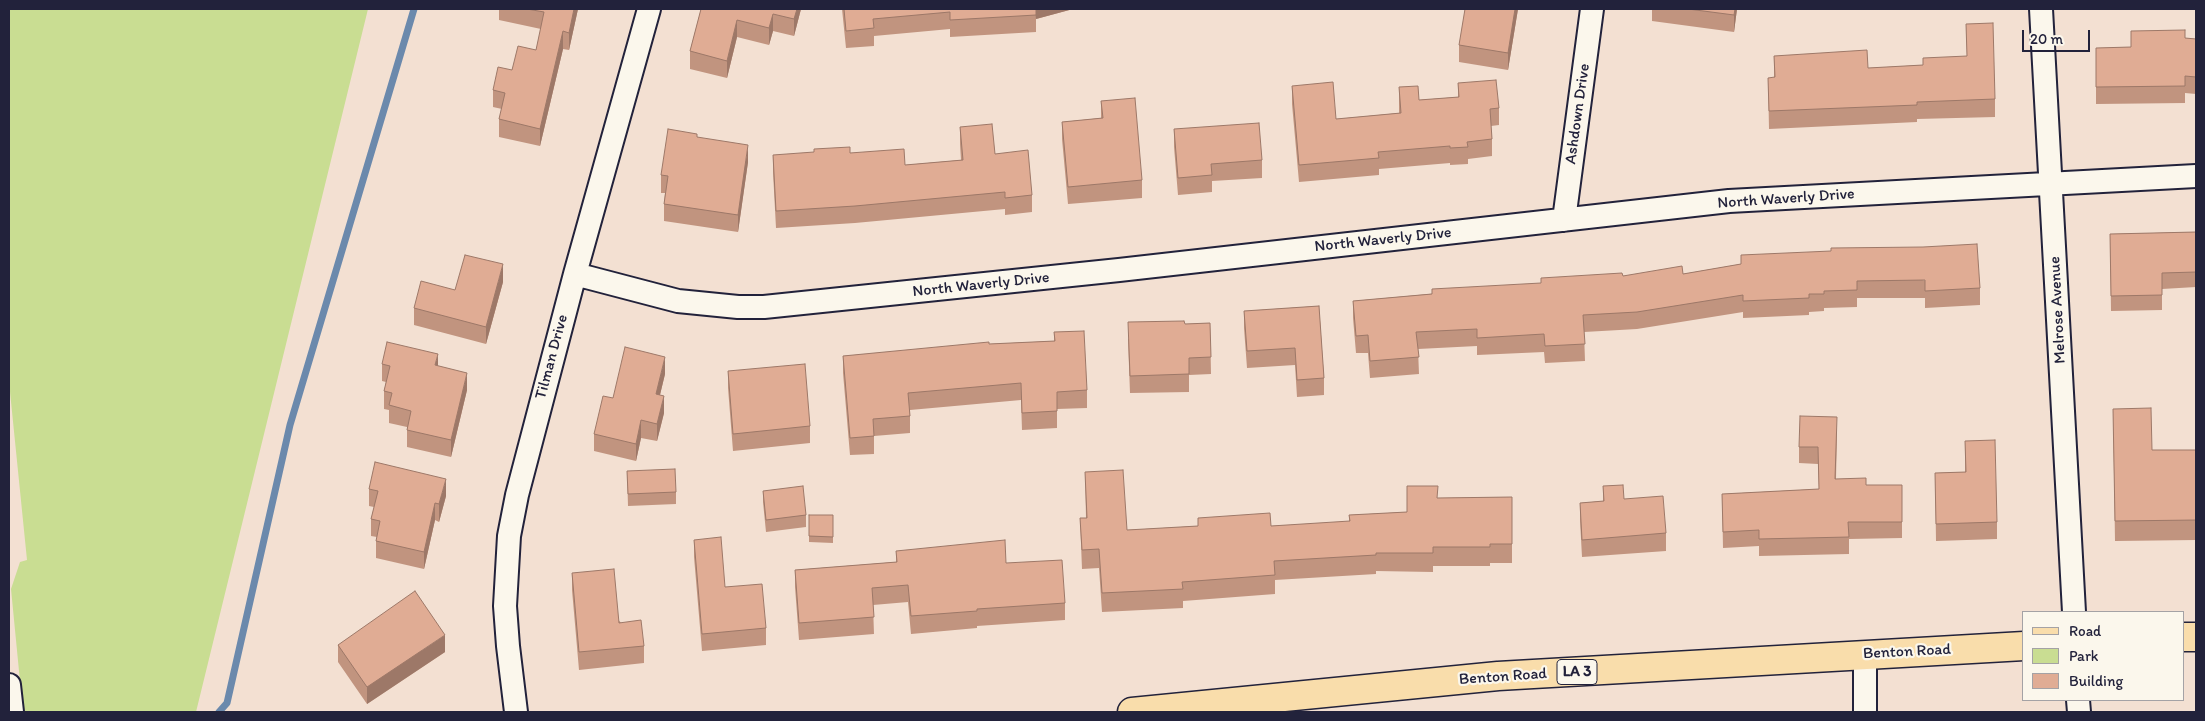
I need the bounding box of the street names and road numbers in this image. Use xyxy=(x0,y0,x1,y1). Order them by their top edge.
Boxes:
street label: Ashdown Drive xyxy=(1561,62,1595,166)
street label: North Waverly Drive xyxy=(1717,185,1855,213)
street label: North Waverly Drive xyxy=(1314,223,1452,257)
street label: Melrose Avenue xyxy=(2046,256,2070,364)
street label: North Waverly Drive xyxy=(912,268,1050,302)
street label: Tilman Drive xyxy=(531,312,573,402)
street label: Benton Road xyxy=(1862,640,1952,664)
road number: LA 3 xyxy=(1557,660,1597,684)
street label: Benton Road xyxy=(1458,664,1548,690)

